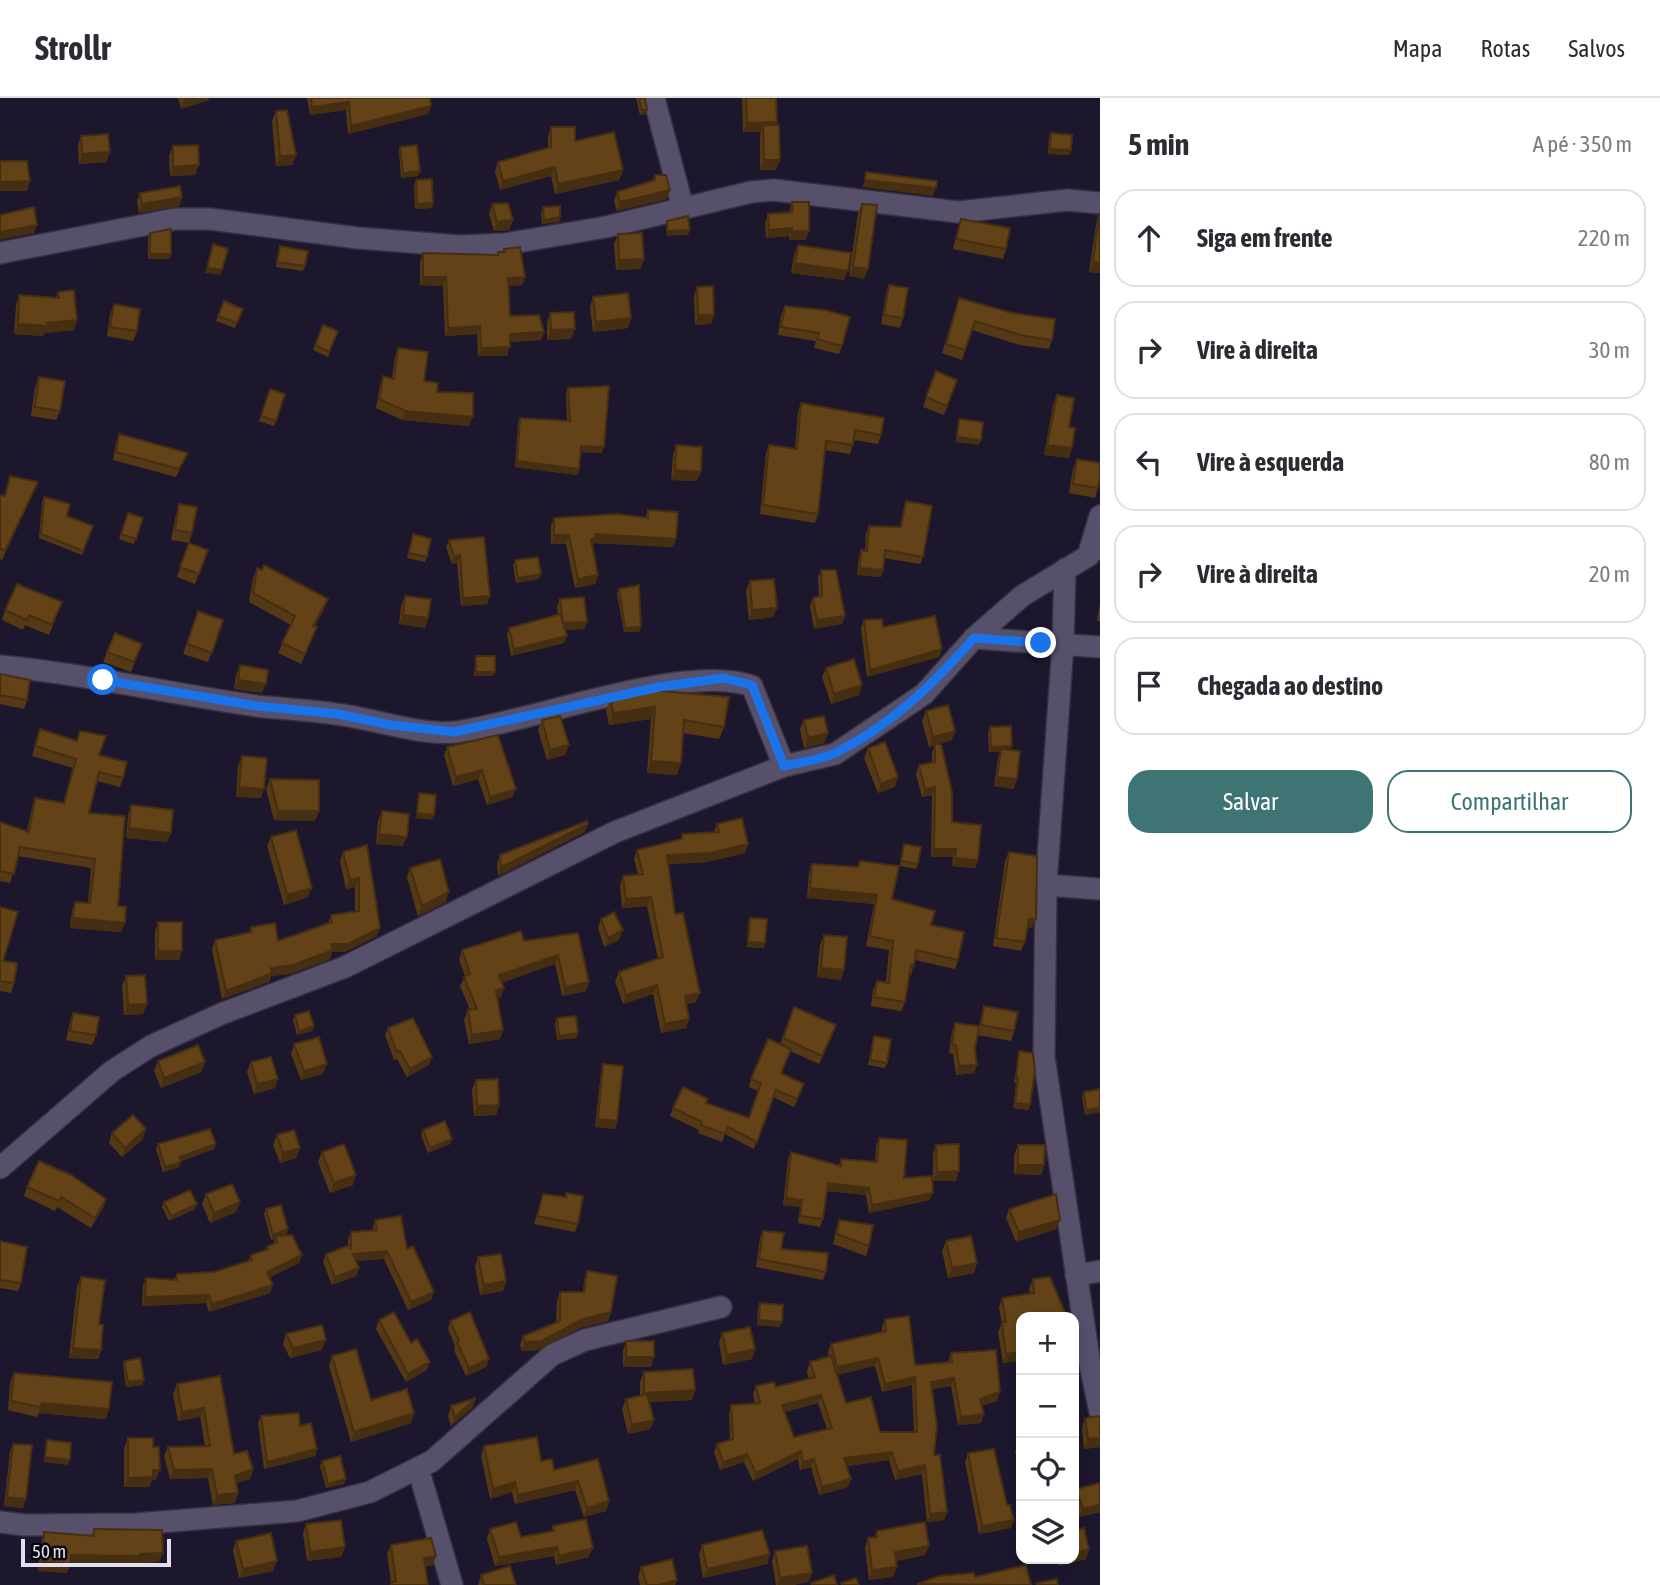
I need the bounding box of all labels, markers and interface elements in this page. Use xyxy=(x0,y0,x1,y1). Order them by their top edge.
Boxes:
text: Strollr xyxy=(35,29,111,67)
text: Mapa xyxy=(1393,35,1442,62)
text: Rotas xyxy=(1480,35,1530,62)
text: Salvos xyxy=(1568,35,1625,62)
text: 5 min xyxy=(1128,127,1189,161)
text: A pé · 350 m xyxy=(1533,131,1632,157)
icon: ahead xyxy=(1130,219,1168,257)
text: Siga em frente xyxy=(1197,223,1333,253)
text: 220 m xyxy=(1578,225,1630,251)
icon: right xyxy=(1130,331,1168,369)
text: Vire à direita xyxy=(1197,335,1318,365)
text: 30 m xyxy=(1589,337,1630,363)
icon: left xyxy=(1130,443,1168,481)
text: Vire à esquerda xyxy=(1197,447,1344,477)
text: 80 m xyxy=(1589,449,1630,475)
icon: right xyxy=(1130,555,1168,593)
text: Vire à direita xyxy=(1197,559,1318,589)
text: 20 m xyxy=(1589,561,1630,587)
route end xyxy=(1025,627,1056,658)
route start xyxy=(87,664,118,695)
icon: arrive xyxy=(1130,667,1168,705)
text: Chegada ao destino xyxy=(1197,671,1383,701)
button: Salvar xyxy=(1128,770,1373,833)
button: Compartilhar xyxy=(1387,770,1632,833)
map controls xyxy=(1016,1312,1079,1564)
button: + xyxy=(1016,1312,1079,1375)
button: − xyxy=(1016,1375,1079,1438)
button: locate xyxy=(1016,1438,1079,1501)
button: layers xyxy=(1016,1501,1079,1564)
scale bar xyxy=(21,1536,172,1568)
text: 50 m xyxy=(32,1540,66,1562)

